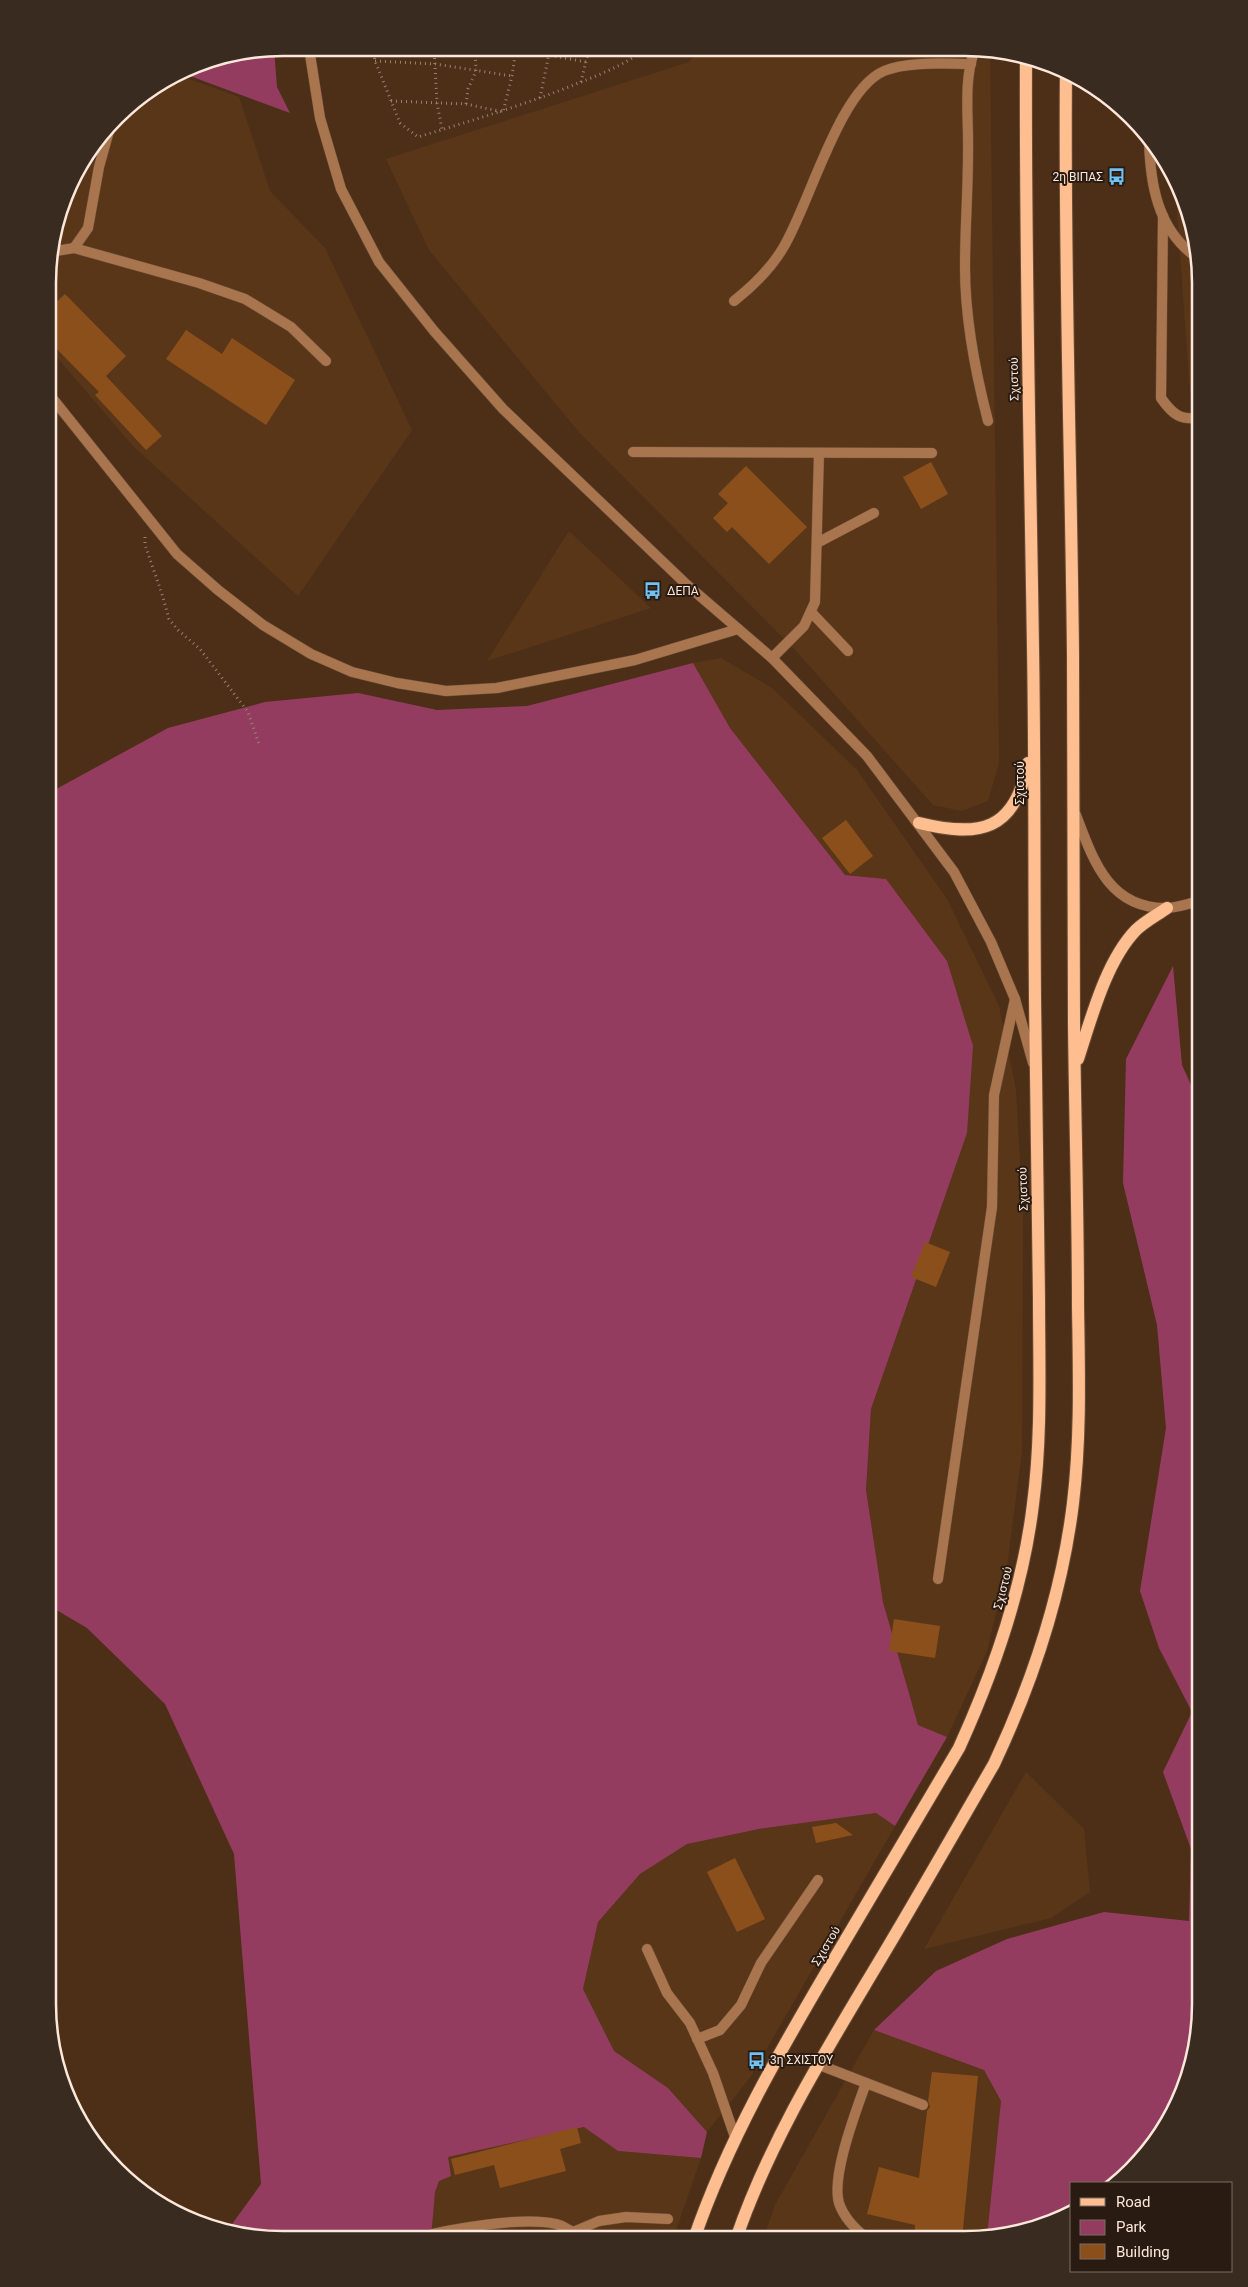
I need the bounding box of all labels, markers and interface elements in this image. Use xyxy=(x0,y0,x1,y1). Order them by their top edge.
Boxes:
bus stop icon: 2η ΒΙΠΑΣ xyxy=(1107,167,1127,187)
place label: 2η ΒΙΠΑΣ xyxy=(1052,170,1103,184)
street label: Σχιστού xyxy=(1007,357,1021,401)
bus stop icon: ΔΕΠΑ xyxy=(643,581,663,601)
place label: ΔΕΠΑ xyxy=(667,584,699,598)
street label: Σχιστού xyxy=(1013,761,1027,805)
street label: Σχιστού xyxy=(1015,1167,1031,1211)
street label: Σχιστού xyxy=(991,1565,1015,1611)
street label: Σχιστού xyxy=(809,1924,843,1968)
bus stop icon: 3η ΣΧΙΣΤΟΥ xyxy=(746,2050,766,2070)
place label: 3η ΣΧΙΣΤΟΥ xyxy=(770,2053,834,2067)
legend xyxy=(1070,2182,1233,2272)
text: Road xyxy=(1116,2193,1150,2211)
text: Park xyxy=(1116,2218,1147,2236)
text: Building xyxy=(1116,2243,1170,2261)

